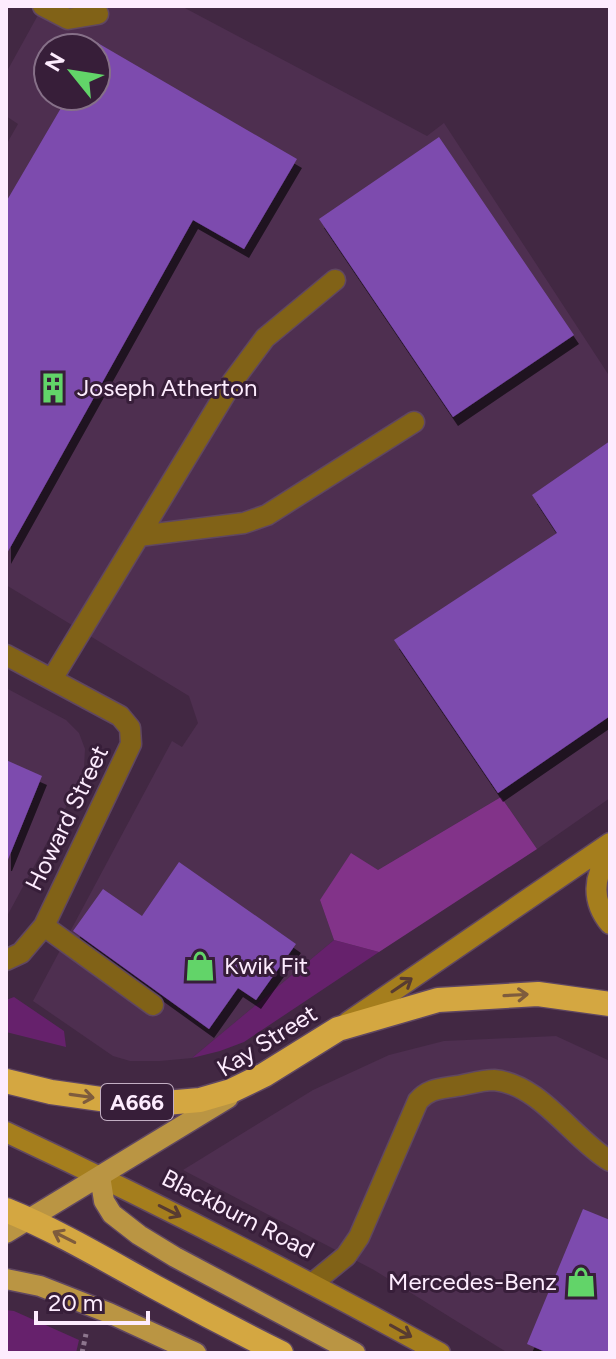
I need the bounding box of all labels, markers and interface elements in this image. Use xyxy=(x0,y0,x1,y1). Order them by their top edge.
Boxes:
north arrow xyxy=(32,32,112,112)
text: N xyxy=(39,48,71,76)
building icon: Joseph Atherton xyxy=(36,371,70,405)
place label: Joseph Atherton xyxy=(77,373,257,402)
street label: Howard Street xyxy=(19,741,114,895)
shop icon: Kwik Fit xyxy=(183,949,217,983)
place label: Kwik Fit xyxy=(224,951,308,980)
one-way arrow xyxy=(391,977,413,993)
one-way arrow xyxy=(502,988,529,1003)
street label: Kay Street xyxy=(211,999,322,1083)
road number: A666 xyxy=(101,1084,173,1120)
one-way arrow xyxy=(69,1089,94,1104)
street label: Blackburn Road xyxy=(157,1163,319,1264)
one-way arrow xyxy=(158,1204,182,1220)
one-way arrow xyxy=(53,1229,77,1245)
shop icon: Mercedes-Benz xyxy=(564,1265,598,1299)
place label: Mercedes-Benz xyxy=(388,1267,557,1296)
scale bar xyxy=(36,1275,148,1325)
text: 20 m xyxy=(48,1288,103,1317)
one-way arrow xyxy=(388,1324,412,1340)

